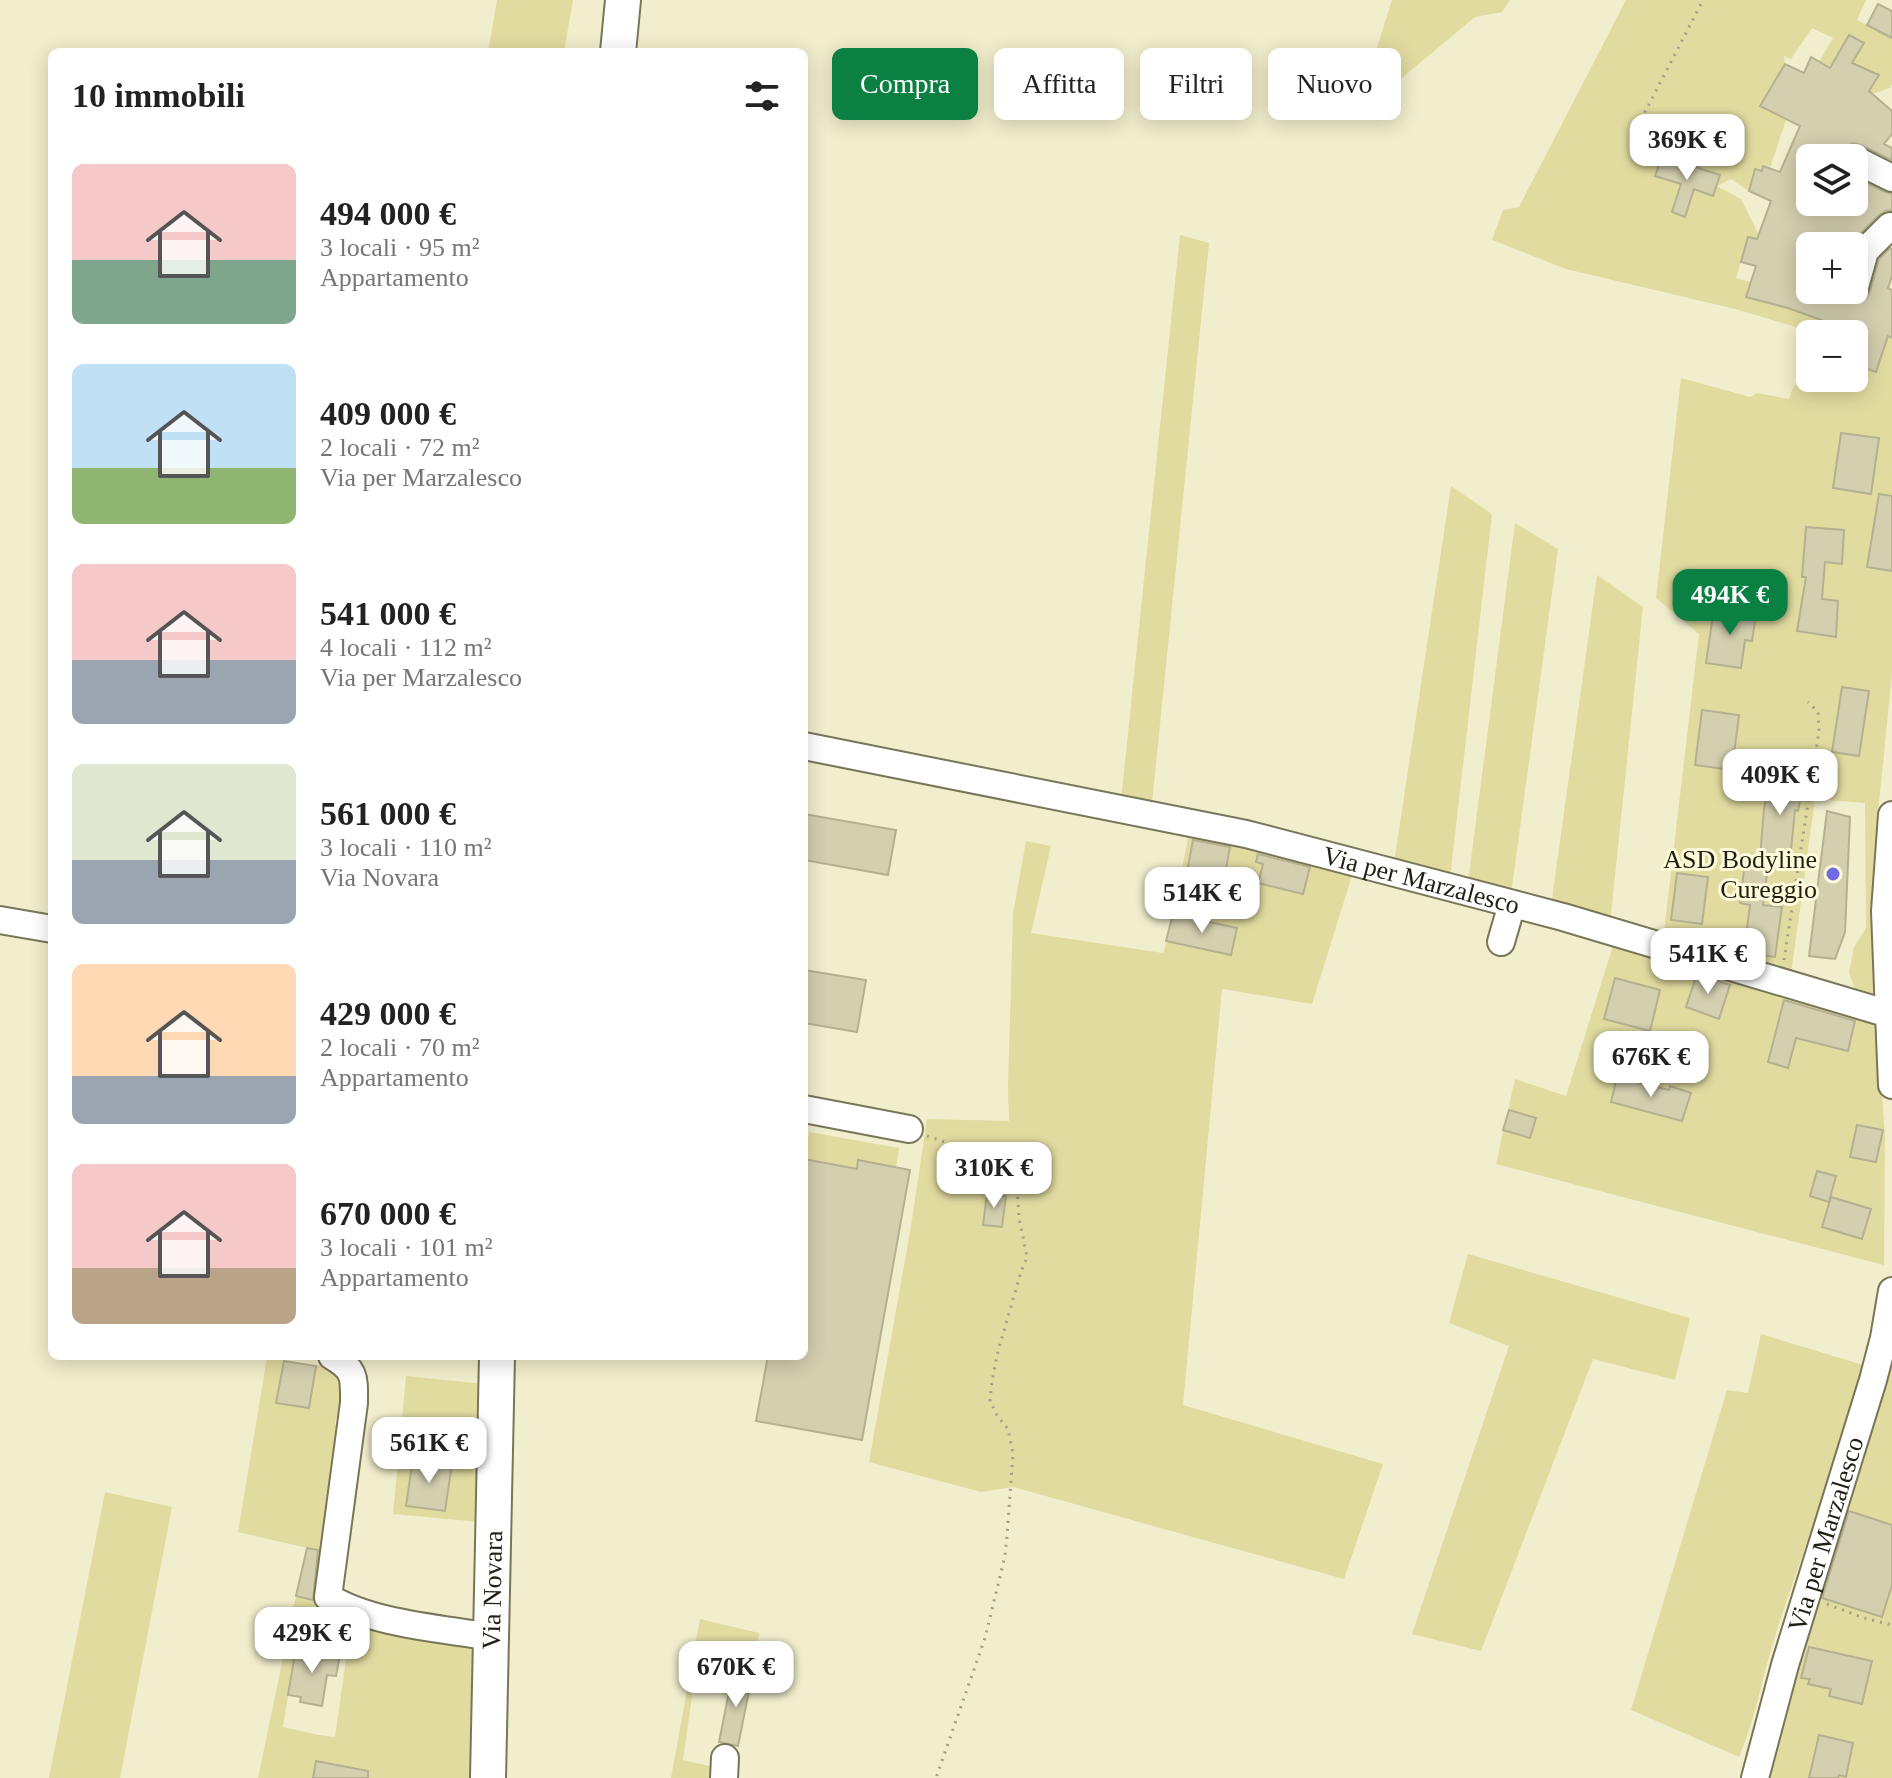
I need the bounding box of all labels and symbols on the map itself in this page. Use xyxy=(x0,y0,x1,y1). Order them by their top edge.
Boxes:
pin: 369K € xyxy=(1622,114,1752,182)
pin: 494K € xyxy=(1665,569,1795,637)
pin: 409K € xyxy=(1715,749,1845,817)
street label: Via per Marzalesco xyxy=(1320,840,1523,920)
place label: ASD Bodyline Cureggio xyxy=(1663,845,1817,904)
marker: ASD Bodyline Cureggio xyxy=(1824,865,1842,883)
pin: 514K € xyxy=(1137,867,1267,935)
pin: 541K € xyxy=(1643,928,1773,996)
pin: 676K € xyxy=(1586,1031,1716,1099)
pin: 310K € xyxy=(929,1142,1059,1210)
pin: 561K € xyxy=(364,1417,494,1485)
street label: Via per Marzalesco xyxy=(1782,1433,1869,1635)
street label: Via Novara xyxy=(476,1530,508,1650)
pin: 429K € xyxy=(247,1607,377,1675)
pin: 670K € xyxy=(671,1641,801,1709)

